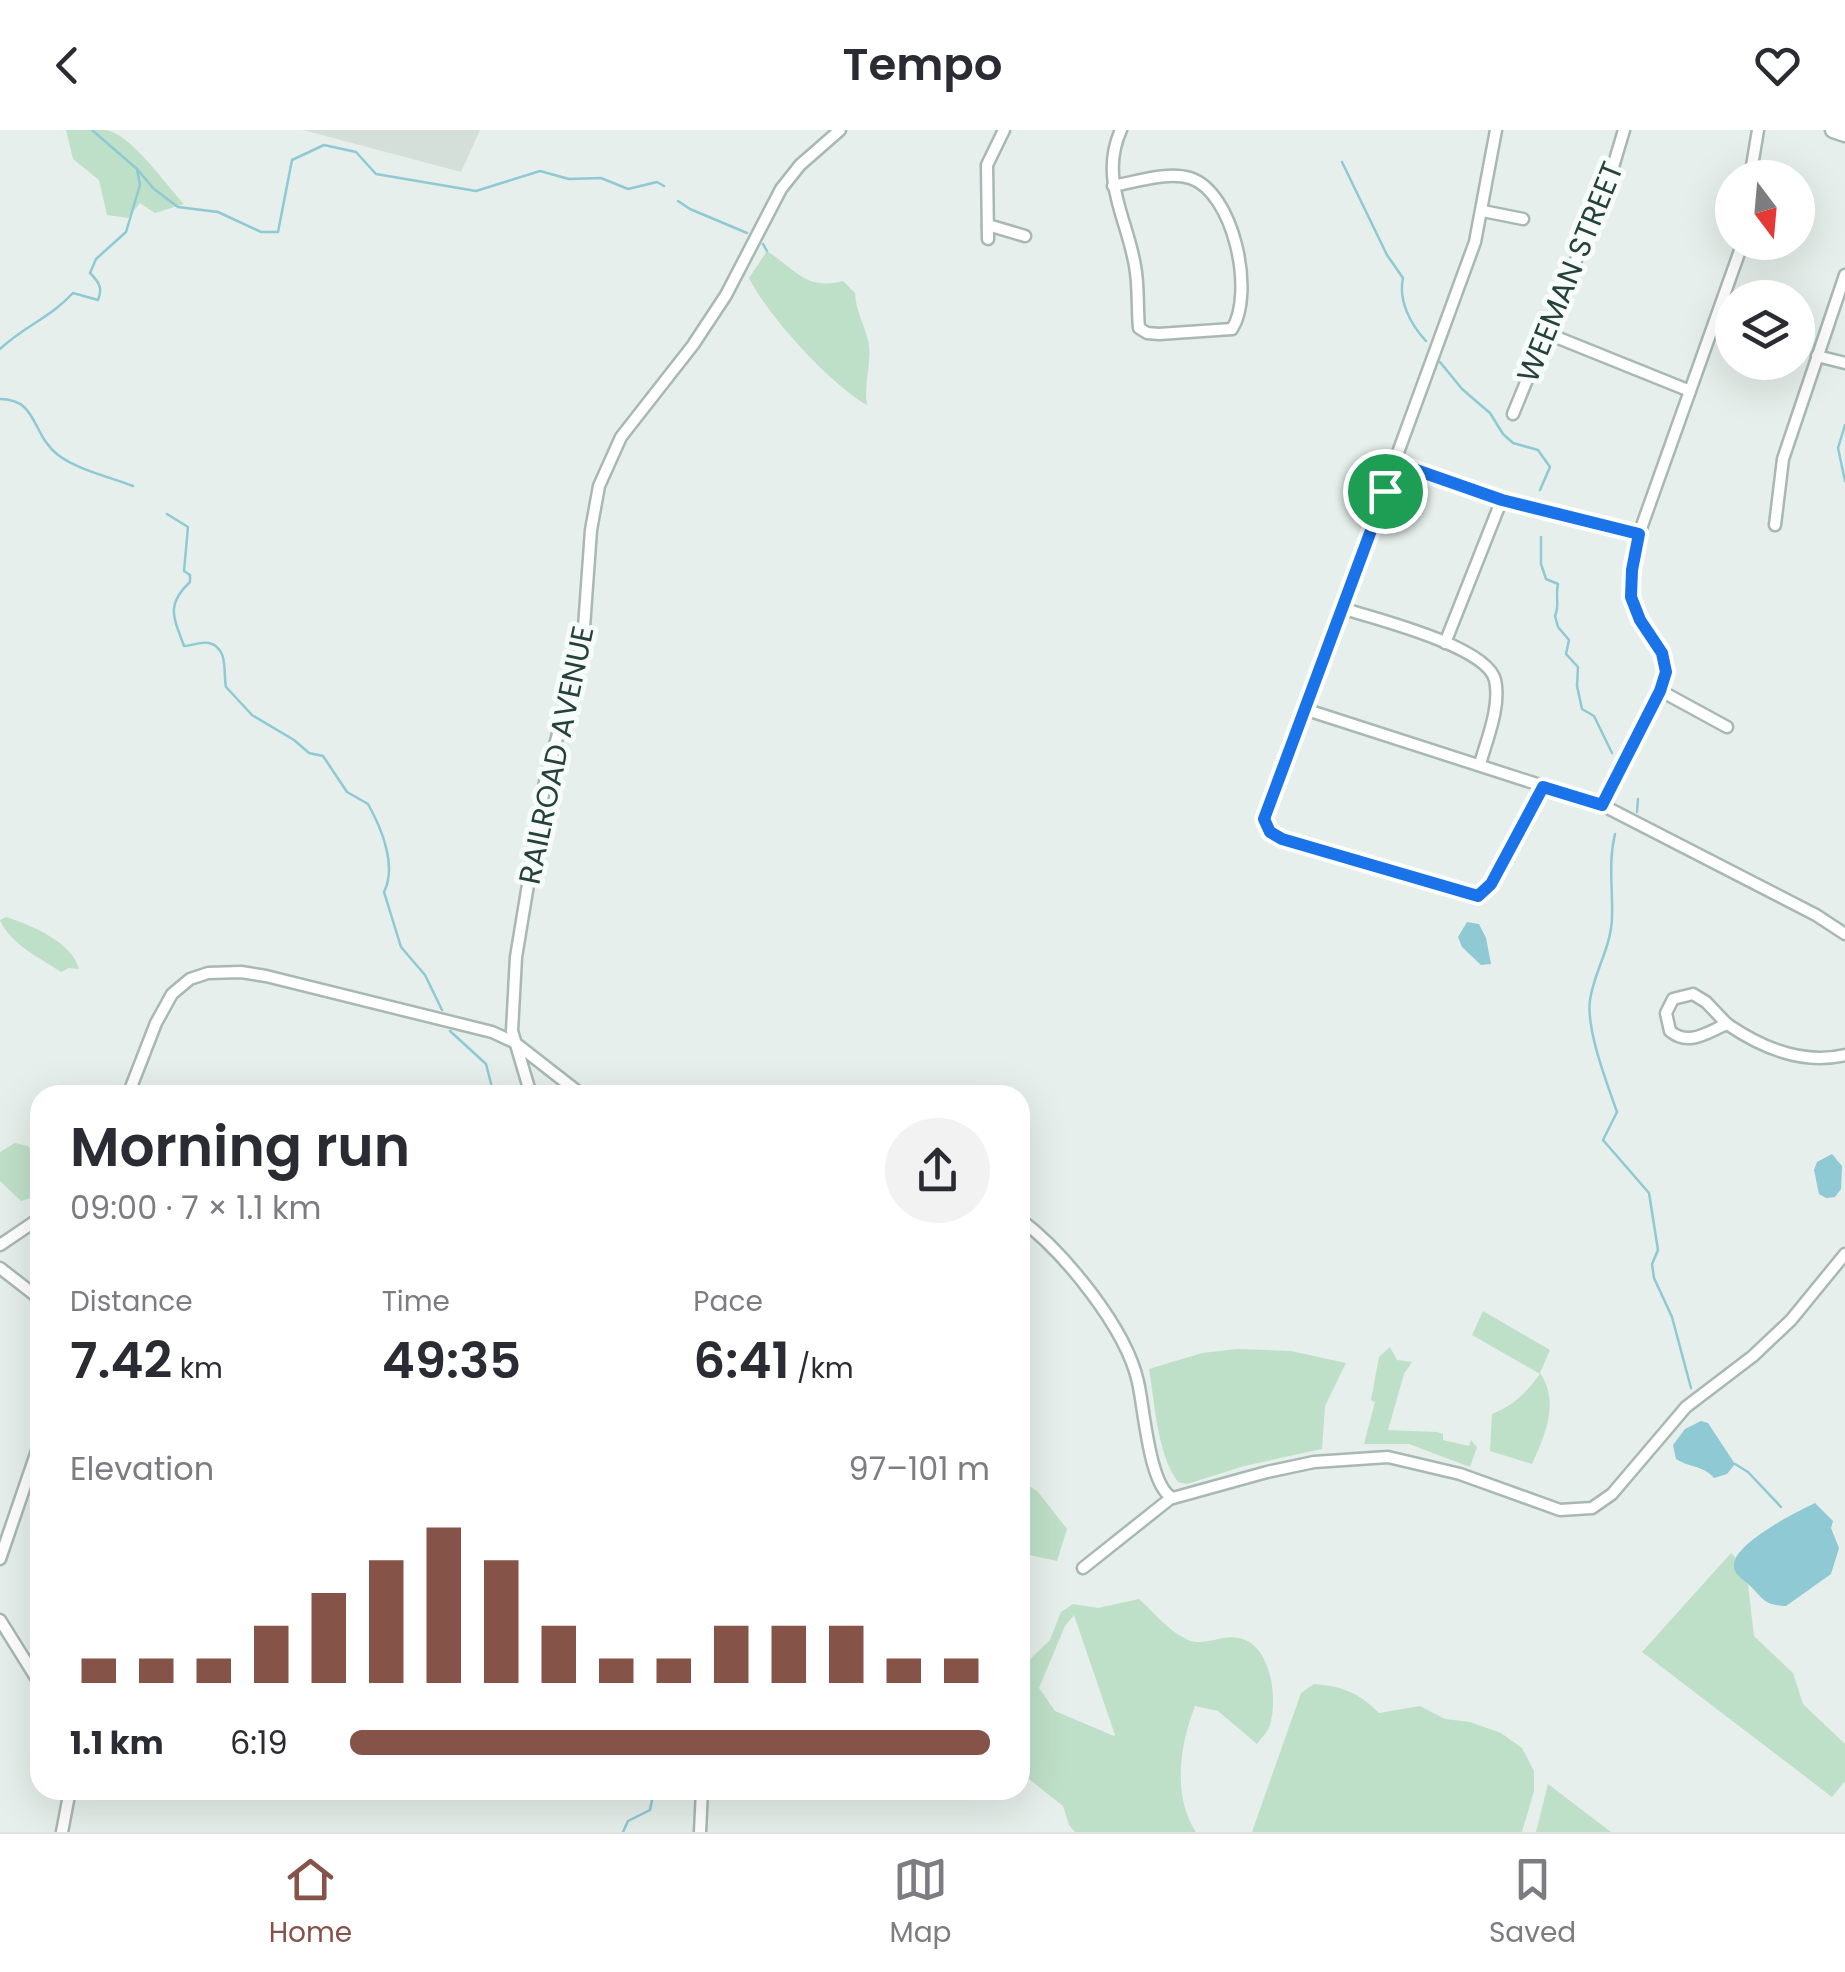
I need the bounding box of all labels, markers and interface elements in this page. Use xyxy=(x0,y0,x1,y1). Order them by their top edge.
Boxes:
text: Tempo xyxy=(842,33,1003,96)
icon: back xyxy=(40,38,95,93)
icon: heart xyxy=(1750,38,1805,93)
street label: WEEMAN STREET xyxy=(1506,155,1634,389)
north arrow xyxy=(1715,160,1815,260)
map controls xyxy=(1715,160,1815,380)
button: layers xyxy=(1715,280,1815,380)
pin xyxy=(1343,449,1428,534)
icon: arrive xyxy=(1358,464,1413,519)
street label: RAILROAD AVENUE xyxy=(508,622,604,888)
text: Morning run xyxy=(70,1108,410,1185)
button: share xyxy=(885,1118,990,1223)
text: 09:00 · 7 × 1.1 km xyxy=(70,1185,321,1230)
text: Distance xyxy=(70,1282,193,1321)
text: Time xyxy=(382,1282,450,1321)
text: Pace xyxy=(693,1282,763,1321)
text: 7.42 xyxy=(70,1325,172,1396)
text: 49:35 xyxy=(382,1325,521,1396)
text: 6:41 xyxy=(693,1325,790,1396)
text: km xyxy=(172,1349,223,1388)
text: /km xyxy=(790,1349,854,1388)
text: Elevation xyxy=(70,1446,214,1491)
text: 97–101 m xyxy=(849,1446,990,1491)
text: 1.1 km xyxy=(70,1720,164,1765)
text: 6:19 xyxy=(230,1720,288,1765)
tab: Home xyxy=(269,1852,352,1954)
tab: Map xyxy=(890,1852,952,1954)
tab: Saved xyxy=(1489,1852,1576,1954)

